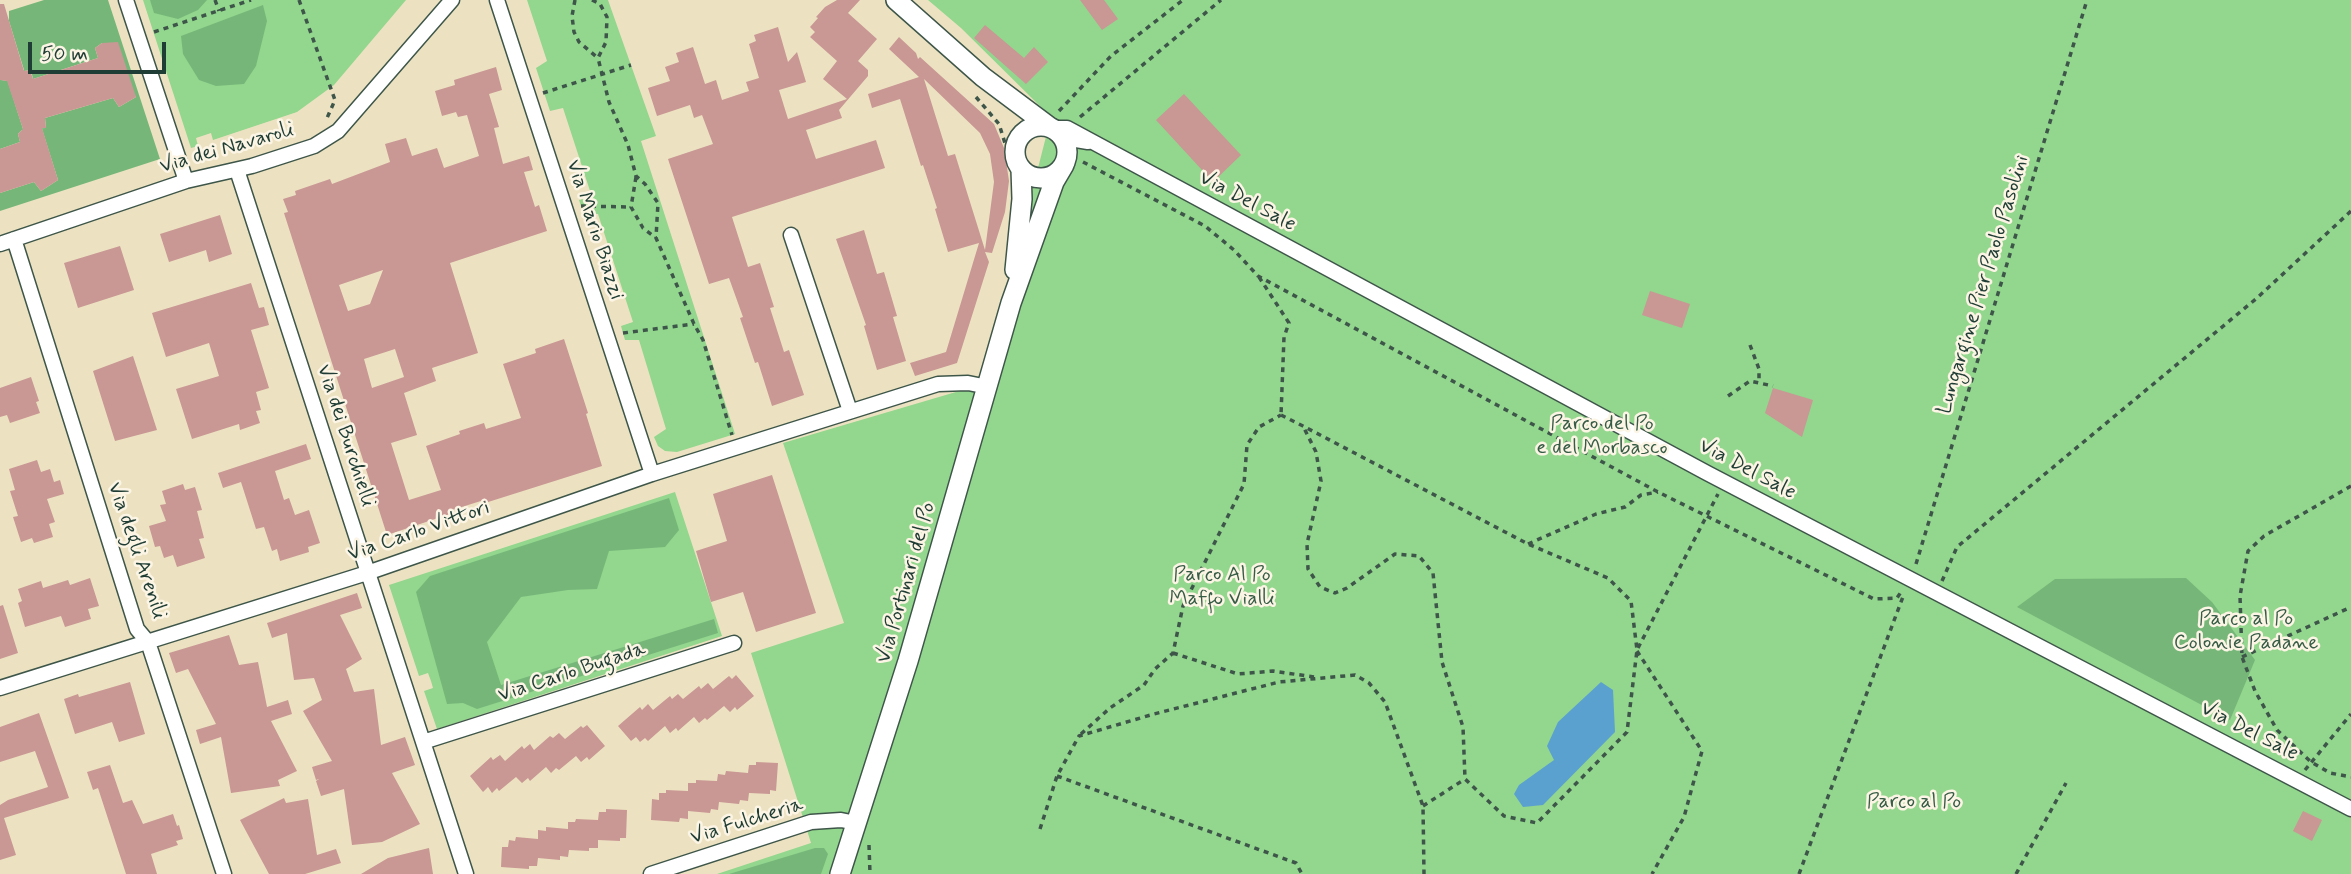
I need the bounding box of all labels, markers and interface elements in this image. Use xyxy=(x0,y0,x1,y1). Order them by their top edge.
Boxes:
scale bar xyxy=(32,28,170,72)
text: 50 m xyxy=(41,40,88,68)
street label: Via dei Navaroli xyxy=(157,118,297,180)
street label: Lungargine Pier Paolo Pasolini xyxy=(1933,153,2035,417)
street label: Via Mario Biazzi xyxy=(559,157,629,303)
street label: Via Del Sale xyxy=(1194,166,1300,238)
street label: Via dei Burchielli xyxy=(310,362,380,510)
park label: Parco del Po e del Morbasco xyxy=(1536,412,1668,462)
street label: Via Del Sale xyxy=(1694,434,1800,506)
street label: Via degli Arenili xyxy=(101,479,171,623)
street label: Via Carlo Vittori xyxy=(345,496,493,568)
street label: Via Portinari del Po xyxy=(872,500,942,666)
park label: Parco Al Po Maffo Vialli xyxy=(1169,563,1275,613)
park label: Parco al Po Colonie Padane xyxy=(2174,607,2318,657)
street label: Via Carlo Bugada xyxy=(495,637,649,709)
street label: Via Del Sale xyxy=(2196,697,2302,767)
park label: Parco al Po xyxy=(1867,790,1961,816)
street label: Via Fulcheria xyxy=(688,793,806,851)

